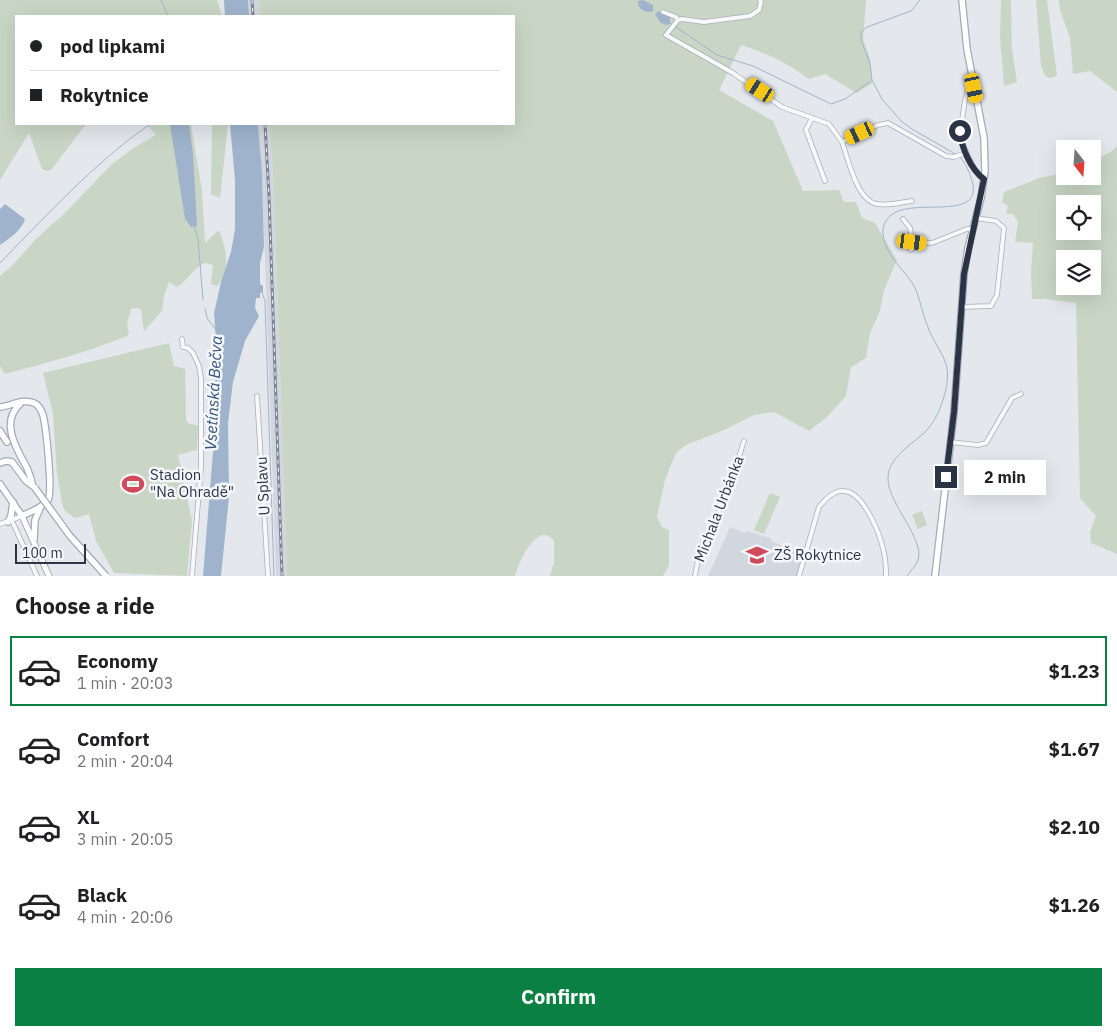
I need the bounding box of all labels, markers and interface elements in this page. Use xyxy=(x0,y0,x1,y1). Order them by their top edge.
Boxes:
text: pod lipkami xyxy=(60,34,165,58)
car xyxy=(963,72,984,104)
car xyxy=(743,76,776,104)
text: Rokytnice xyxy=(60,83,149,107)
car xyxy=(843,120,876,146)
route start xyxy=(949,120,971,142)
north arrow xyxy=(1056,140,1101,185)
map controls xyxy=(1056,140,1101,295)
button: locate xyxy=(1056,195,1101,240)
car xyxy=(896,233,927,251)
button: layers xyxy=(1056,250,1101,295)
water label: Vsetínská Bečva xyxy=(200,335,226,451)
street label: Michala Urbánka xyxy=(690,453,748,565)
street label: U Splavu xyxy=(251,456,274,516)
callout: 2 min xyxy=(964,460,1046,494)
place label: Stadion "Na Ohradě" xyxy=(150,465,234,501)
route end xyxy=(935,466,957,488)
text: 2 min xyxy=(984,467,1026,487)
sports icon: Stadion "Na Ohradě" xyxy=(120,471,146,497)
scale bar xyxy=(15,541,86,564)
school or university icon: ZŠ Rokytnice xyxy=(744,542,770,568)
text: 100 m xyxy=(22,544,63,562)
place label: ZŠ Rokytnice xyxy=(774,545,861,564)
text: Choose a ride xyxy=(15,591,155,620)
icon: car xyxy=(17,649,62,694)
text: Economy xyxy=(77,649,158,673)
text: $1.23 xyxy=(1048,659,1100,683)
text: 1 min · 20:03 xyxy=(77,673,173,693)
icon: car xyxy=(17,727,62,772)
text: Comfort xyxy=(77,727,150,751)
text: $1.67 xyxy=(1048,737,1100,761)
text: 2 min · 20:04 xyxy=(77,751,173,771)
icon: car xyxy=(17,805,62,850)
text: XL xyxy=(77,805,100,829)
text: $2.10 xyxy=(1048,815,1100,839)
text: 3 min · 20:05 xyxy=(77,829,173,849)
icon: car xyxy=(17,883,62,928)
text: Black xyxy=(77,883,127,907)
text: $1.26 xyxy=(1048,893,1100,917)
text: 4 min · 20:06 xyxy=(77,907,173,927)
button: Confirm xyxy=(15,968,1102,1026)

